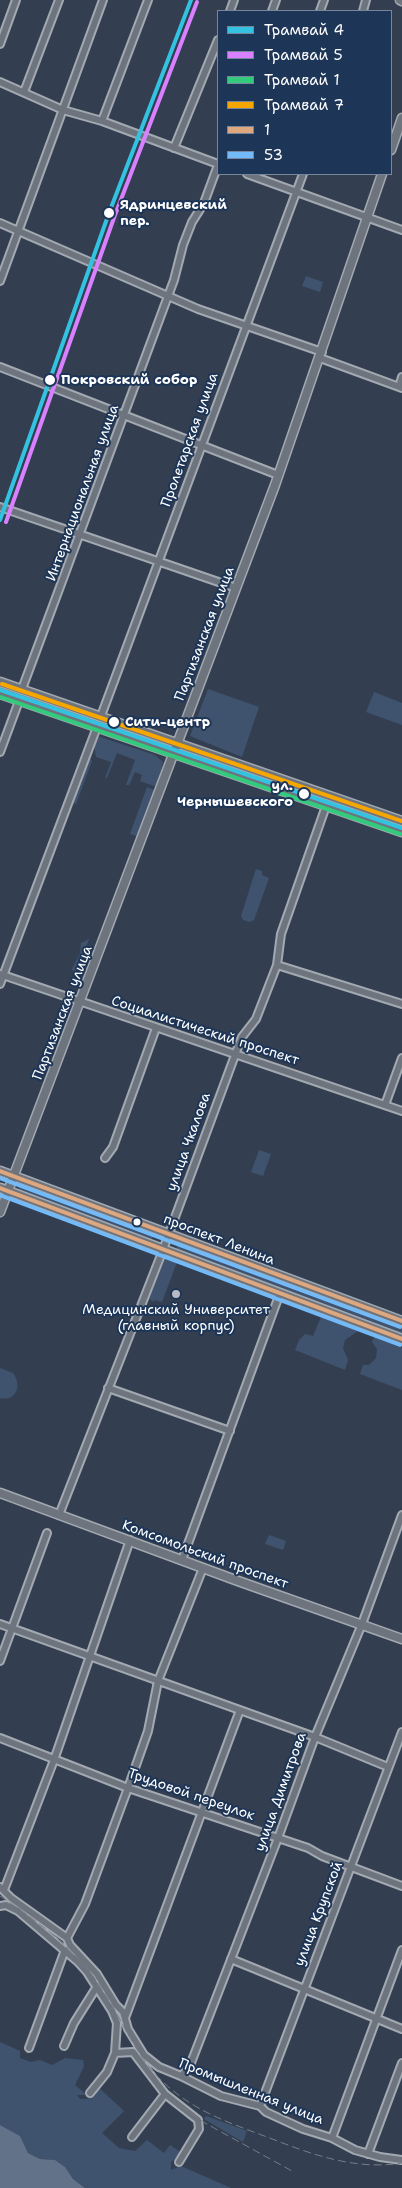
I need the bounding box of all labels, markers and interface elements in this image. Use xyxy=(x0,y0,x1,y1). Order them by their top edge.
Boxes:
legend xyxy=(217,10,392,175)
text: Трамвай 4 xyxy=(264,20,344,40)
text: Трамвай 5 xyxy=(264,45,343,65)
text: Трамвай 1 xyxy=(264,70,340,90)
text: Трамвай 7 xyxy=(264,95,344,115)
text: 1 xyxy=(264,120,270,140)
text: 53 xyxy=(264,145,283,165)
place label: Ядринцевский пер. xyxy=(120,197,227,230)
marker: Ядринцевский пер. xyxy=(102,206,116,220)
street label: Пролетарская улица xyxy=(158,371,222,509)
place label: Покровский собор xyxy=(61,372,197,388)
marker: Покровский собор xyxy=(43,373,57,387)
street label: Интернациональная улица xyxy=(43,402,123,584)
street label: Партизанская улица xyxy=(172,564,238,704)
place label: Сити-центр xyxy=(125,714,210,730)
marker: Сити-центр xyxy=(107,715,121,729)
place label: ул. Чернышевского xyxy=(177,778,293,810)
marker: ул. Чернышевского xyxy=(297,787,311,801)
street label: Партизанская улица xyxy=(30,943,96,1083)
street label: Социалистический проспект xyxy=(109,993,301,1069)
street label: улица Чкалова xyxy=(163,1090,215,1194)
street label: проспект Ленина xyxy=(161,1211,277,1269)
unlabelled marker xyxy=(132,1217,142,1227)
marker: Медицинский Университет (главный корпус) xyxy=(170,1288,182,1300)
place label: Медицинский Университет (главный корпус) xyxy=(82,1302,270,1334)
street label: Комсомольский проспект xyxy=(120,1517,290,1593)
street label: улица Димитрова xyxy=(252,1730,310,1854)
street label: Трудовой переулок xyxy=(125,1765,257,1825)
street label: улица Крупской xyxy=(291,1859,347,1969)
street label: Промышленная улица xyxy=(176,2055,326,2129)

